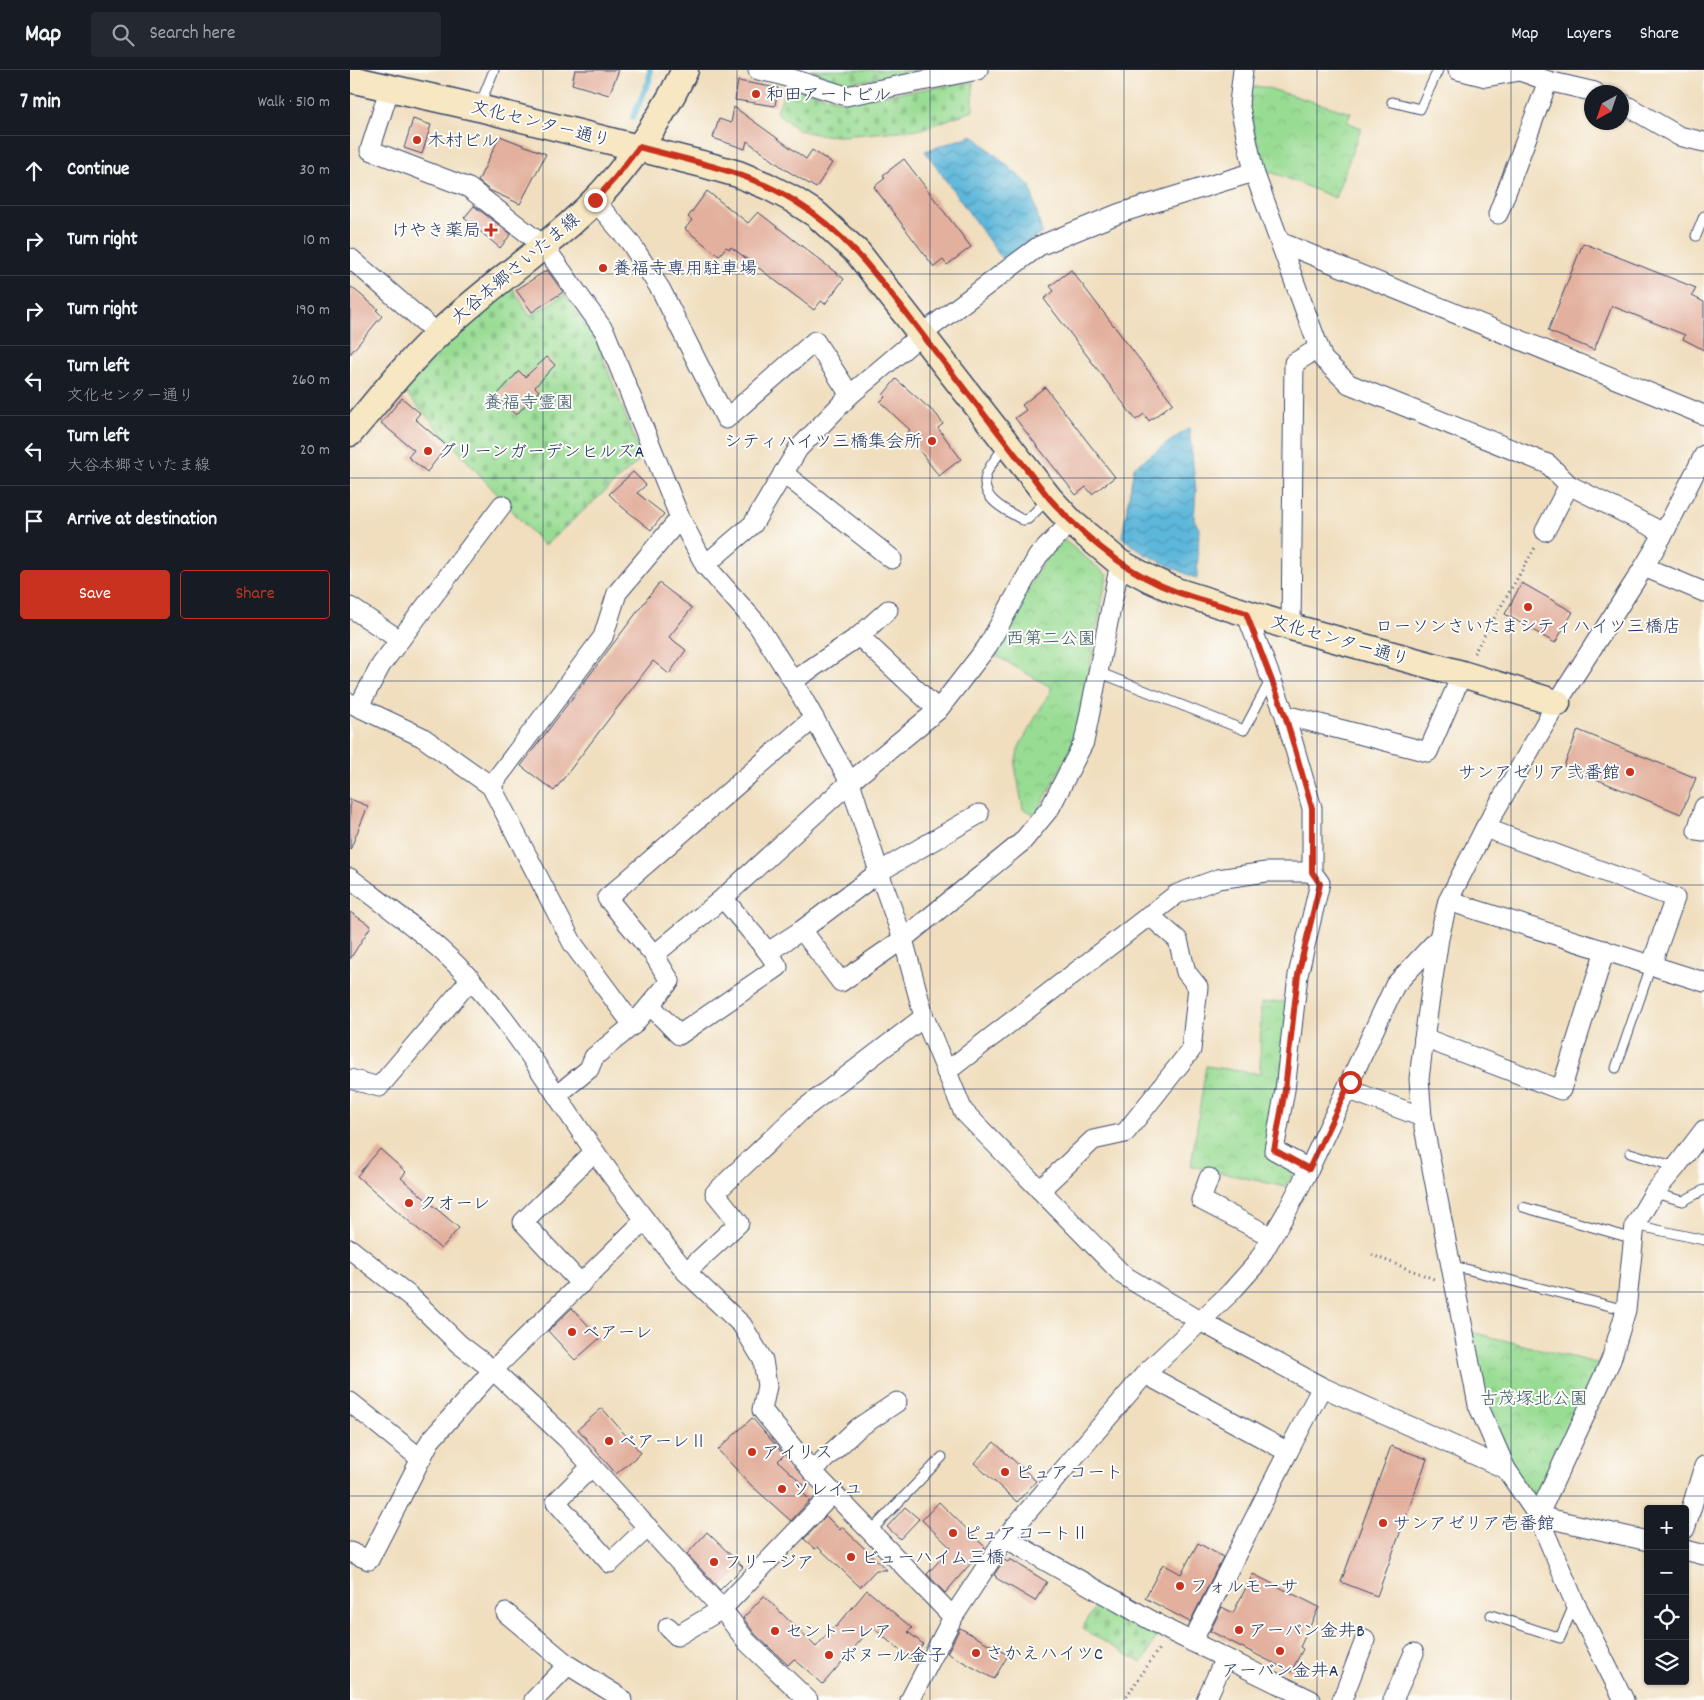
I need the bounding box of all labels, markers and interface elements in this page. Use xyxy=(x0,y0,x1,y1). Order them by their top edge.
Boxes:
search box xyxy=(91,12,441,57)
text: Map xyxy=(25,18,61,52)
icon: search xyxy=(109,21,137,49)
text: Search here xyxy=(149,21,235,48)
text: Map xyxy=(1511,22,1538,47)
text: Layers xyxy=(1566,22,1612,47)
text: Share xyxy=(1640,22,1679,47)
place label: 和田アートビル xyxy=(766,84,891,109)
north arrow xyxy=(1584,85,1629,130)
text: 7 min xyxy=(20,88,61,118)
marker: 和田アートビル xyxy=(750,88,762,100)
text: Walk · 510 m xyxy=(258,91,330,114)
street label: 文化センター通り xyxy=(468,96,613,155)
place label: 木村ビル xyxy=(427,130,499,155)
marker: 木村ビル xyxy=(411,134,423,146)
icon: ahead xyxy=(20,157,48,185)
text: Continue xyxy=(67,157,129,184)
text: 30 m xyxy=(300,159,330,182)
route end xyxy=(584,189,607,212)
street label: 大谷本郷さいたま線 xyxy=(447,209,586,331)
place label: けやき薬局 xyxy=(391,220,481,245)
marker: けやき薬局 xyxy=(485,224,497,236)
icon: right xyxy=(20,227,48,255)
text: Turn right xyxy=(67,227,138,254)
text: 10 m xyxy=(303,229,330,252)
place label: 養福寺専用駐車場 xyxy=(613,258,757,283)
marker: 養福寺専用駐車場 xyxy=(597,262,609,274)
icon: right xyxy=(20,297,48,325)
text: Turn right xyxy=(67,297,138,324)
text: 190 m xyxy=(296,299,330,322)
text: Turn left xyxy=(67,354,130,381)
icon: left xyxy=(20,367,48,395)
text: 260 m xyxy=(292,369,330,392)
text: 文化センター通り xyxy=(67,385,194,408)
park label: 養福寺霊園 xyxy=(484,392,574,417)
text: Turn left xyxy=(67,424,130,451)
place label: シティハイツ三橋集会所 xyxy=(724,431,922,456)
marker: シティハイツ三橋集会所 xyxy=(926,435,938,447)
icon: left xyxy=(20,437,48,465)
text: 20 m xyxy=(300,439,330,462)
place label: グリーンガーデンヒルズA xyxy=(438,441,645,466)
marker: グリーンガーデンヒルズA xyxy=(422,445,434,457)
text: 大谷本郷さいたま線 xyxy=(67,455,210,478)
icon: arrive xyxy=(20,507,48,535)
text: Arrive at destination xyxy=(67,507,217,534)
button: Save xyxy=(20,570,170,619)
button: Share xyxy=(180,570,330,619)
marker: ローソンさいたまシティハイツ三橋店 xyxy=(1522,601,1534,613)
street label: 文化センター通り xyxy=(1267,611,1412,674)
place label: ローソンさいたまシティハイツ三橋店 xyxy=(1375,616,1681,641)
park label: 西第二公園 xyxy=(1006,628,1096,653)
place label: サンアゼリア弐番館 xyxy=(1458,762,1620,787)
marker: サンアゼリア弐番館 xyxy=(1624,766,1636,778)
route start xyxy=(1339,1071,1362,1094)
place label: クオーレ xyxy=(419,1193,490,1218)
marker: クオーレ xyxy=(403,1197,415,1209)
place label: ベアーレ xyxy=(582,1322,653,1347)
marker: ベアーレ xyxy=(566,1326,578,1338)
park label: 古茂塚北公園 xyxy=(1480,1388,1588,1413)
place label: ベアーレⅡ xyxy=(619,1431,708,1456)
marker: ベアーレⅡ xyxy=(603,1435,615,1447)
place label: アイリス xyxy=(762,1442,833,1467)
marker: アイリス xyxy=(746,1446,758,1458)
place label: ピュアコート xyxy=(1015,1462,1123,1487)
marker: ピュアコート xyxy=(999,1466,1011,1478)
place label: ソレイユ xyxy=(792,1479,863,1504)
marker: ソレイユ xyxy=(776,1483,788,1495)
map controls xyxy=(1644,1505,1689,1685)
button: + xyxy=(1644,1505,1689,1550)
place label: サンアゼリア壱番館 xyxy=(1393,1513,1555,1538)
marker: サンアゼリア壱番館 xyxy=(1377,1517,1389,1529)
place label: ピュアコートⅡ xyxy=(963,1523,1089,1548)
marker: ピュアコートⅡ xyxy=(947,1527,959,1539)
place label: ビューハイム三橋 xyxy=(861,1547,1004,1572)
button: − xyxy=(1644,1550,1689,1595)
marker: ビューハイム三橋 xyxy=(845,1551,857,1563)
place label: フリージア xyxy=(724,1552,815,1577)
marker: フリージア xyxy=(708,1556,720,1568)
place label: フォルモーサ xyxy=(1190,1576,1299,1601)
marker: フォルモーサ xyxy=(1174,1580,1186,1592)
button: locate xyxy=(1644,1595,1689,1640)
place label: アーバン金井B xyxy=(1249,1620,1365,1645)
place label: セントーレア xyxy=(785,1621,892,1646)
marker: アーバン金井B xyxy=(1233,1624,1245,1636)
marker: セントーレア xyxy=(769,1625,781,1637)
button: layers xyxy=(1644,1640,1689,1685)
place label: さかえハイツC xyxy=(986,1643,1103,1668)
place label: ボヌール金子 xyxy=(839,1645,946,1670)
marker: アーバン金井A xyxy=(1274,1645,1286,1657)
marker: さかえハイツC xyxy=(970,1647,982,1659)
marker: ボヌール金子 xyxy=(823,1649,835,1661)
place label: アーバン金井A xyxy=(1221,1660,1339,1685)

